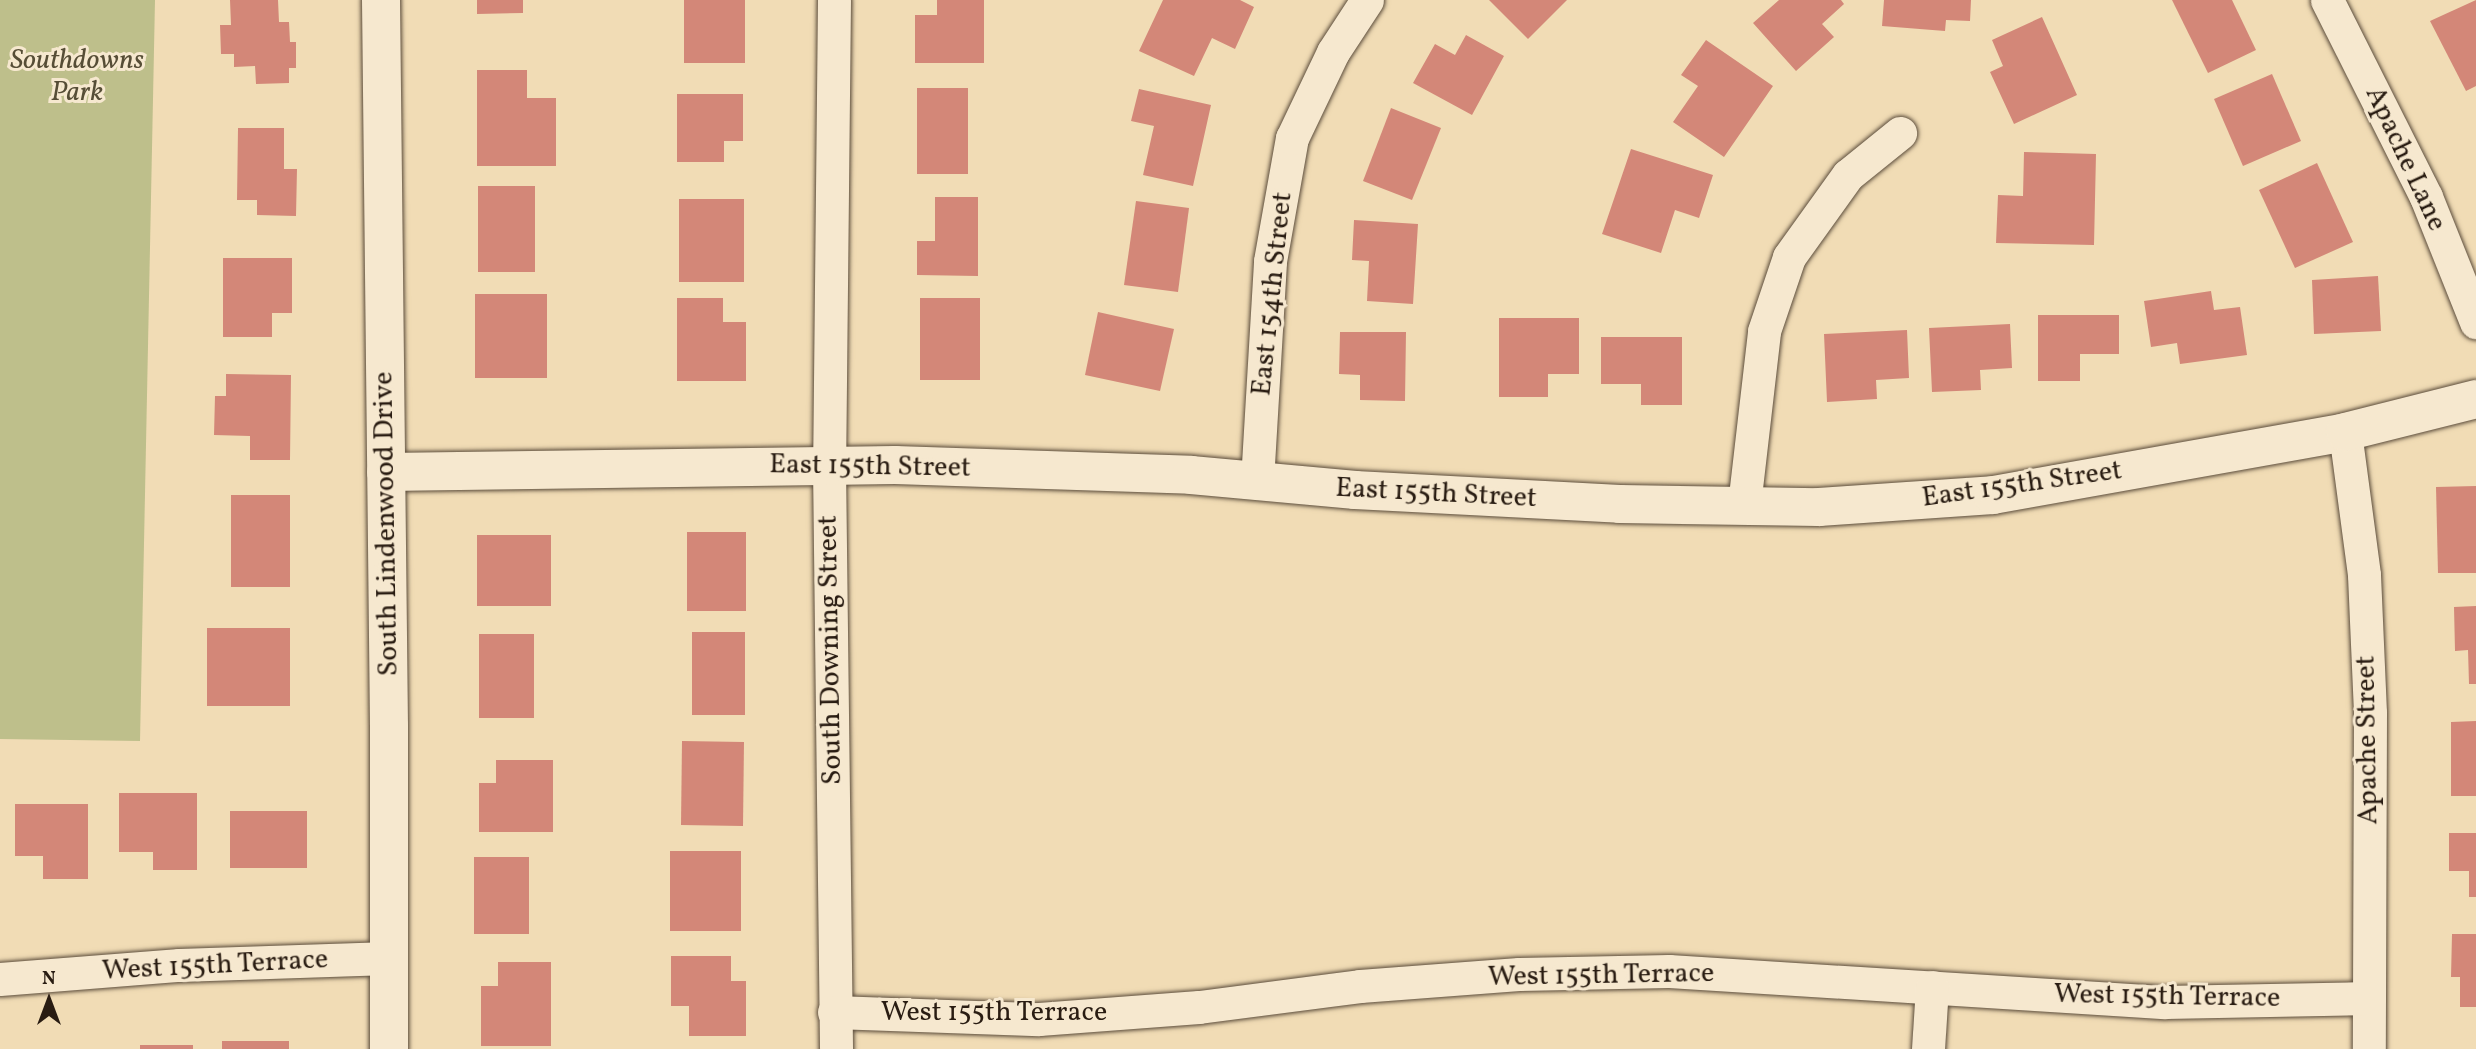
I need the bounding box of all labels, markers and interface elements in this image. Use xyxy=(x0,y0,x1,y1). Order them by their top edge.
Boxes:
park label: Southdowns Park xyxy=(10,44,144,110)
street label: Apache Lane xyxy=(2357,81,2453,237)
street label: East 154th Street xyxy=(1246,190,1300,398)
street label: South Lindenwood Drive xyxy=(368,371,406,677)
street label: East 155th Street xyxy=(769,448,971,486)
street label: East 155th Street xyxy=(1920,454,2124,516)
street label: East 155th Street xyxy=(1335,472,1537,516)
street label: South Downing Street xyxy=(812,515,850,785)
street label: Apache Street xyxy=(2350,655,2386,825)
street label: West 155th Terrace xyxy=(101,943,329,989)
street label: West 155th Terrace xyxy=(1487,957,1715,995)
north arrow xyxy=(14,965,84,1035)
text: N xyxy=(42,966,56,992)
street label: West 155th Terrace xyxy=(2053,978,2281,1016)
street label: West 155th Terrace xyxy=(880,996,1108,1030)

